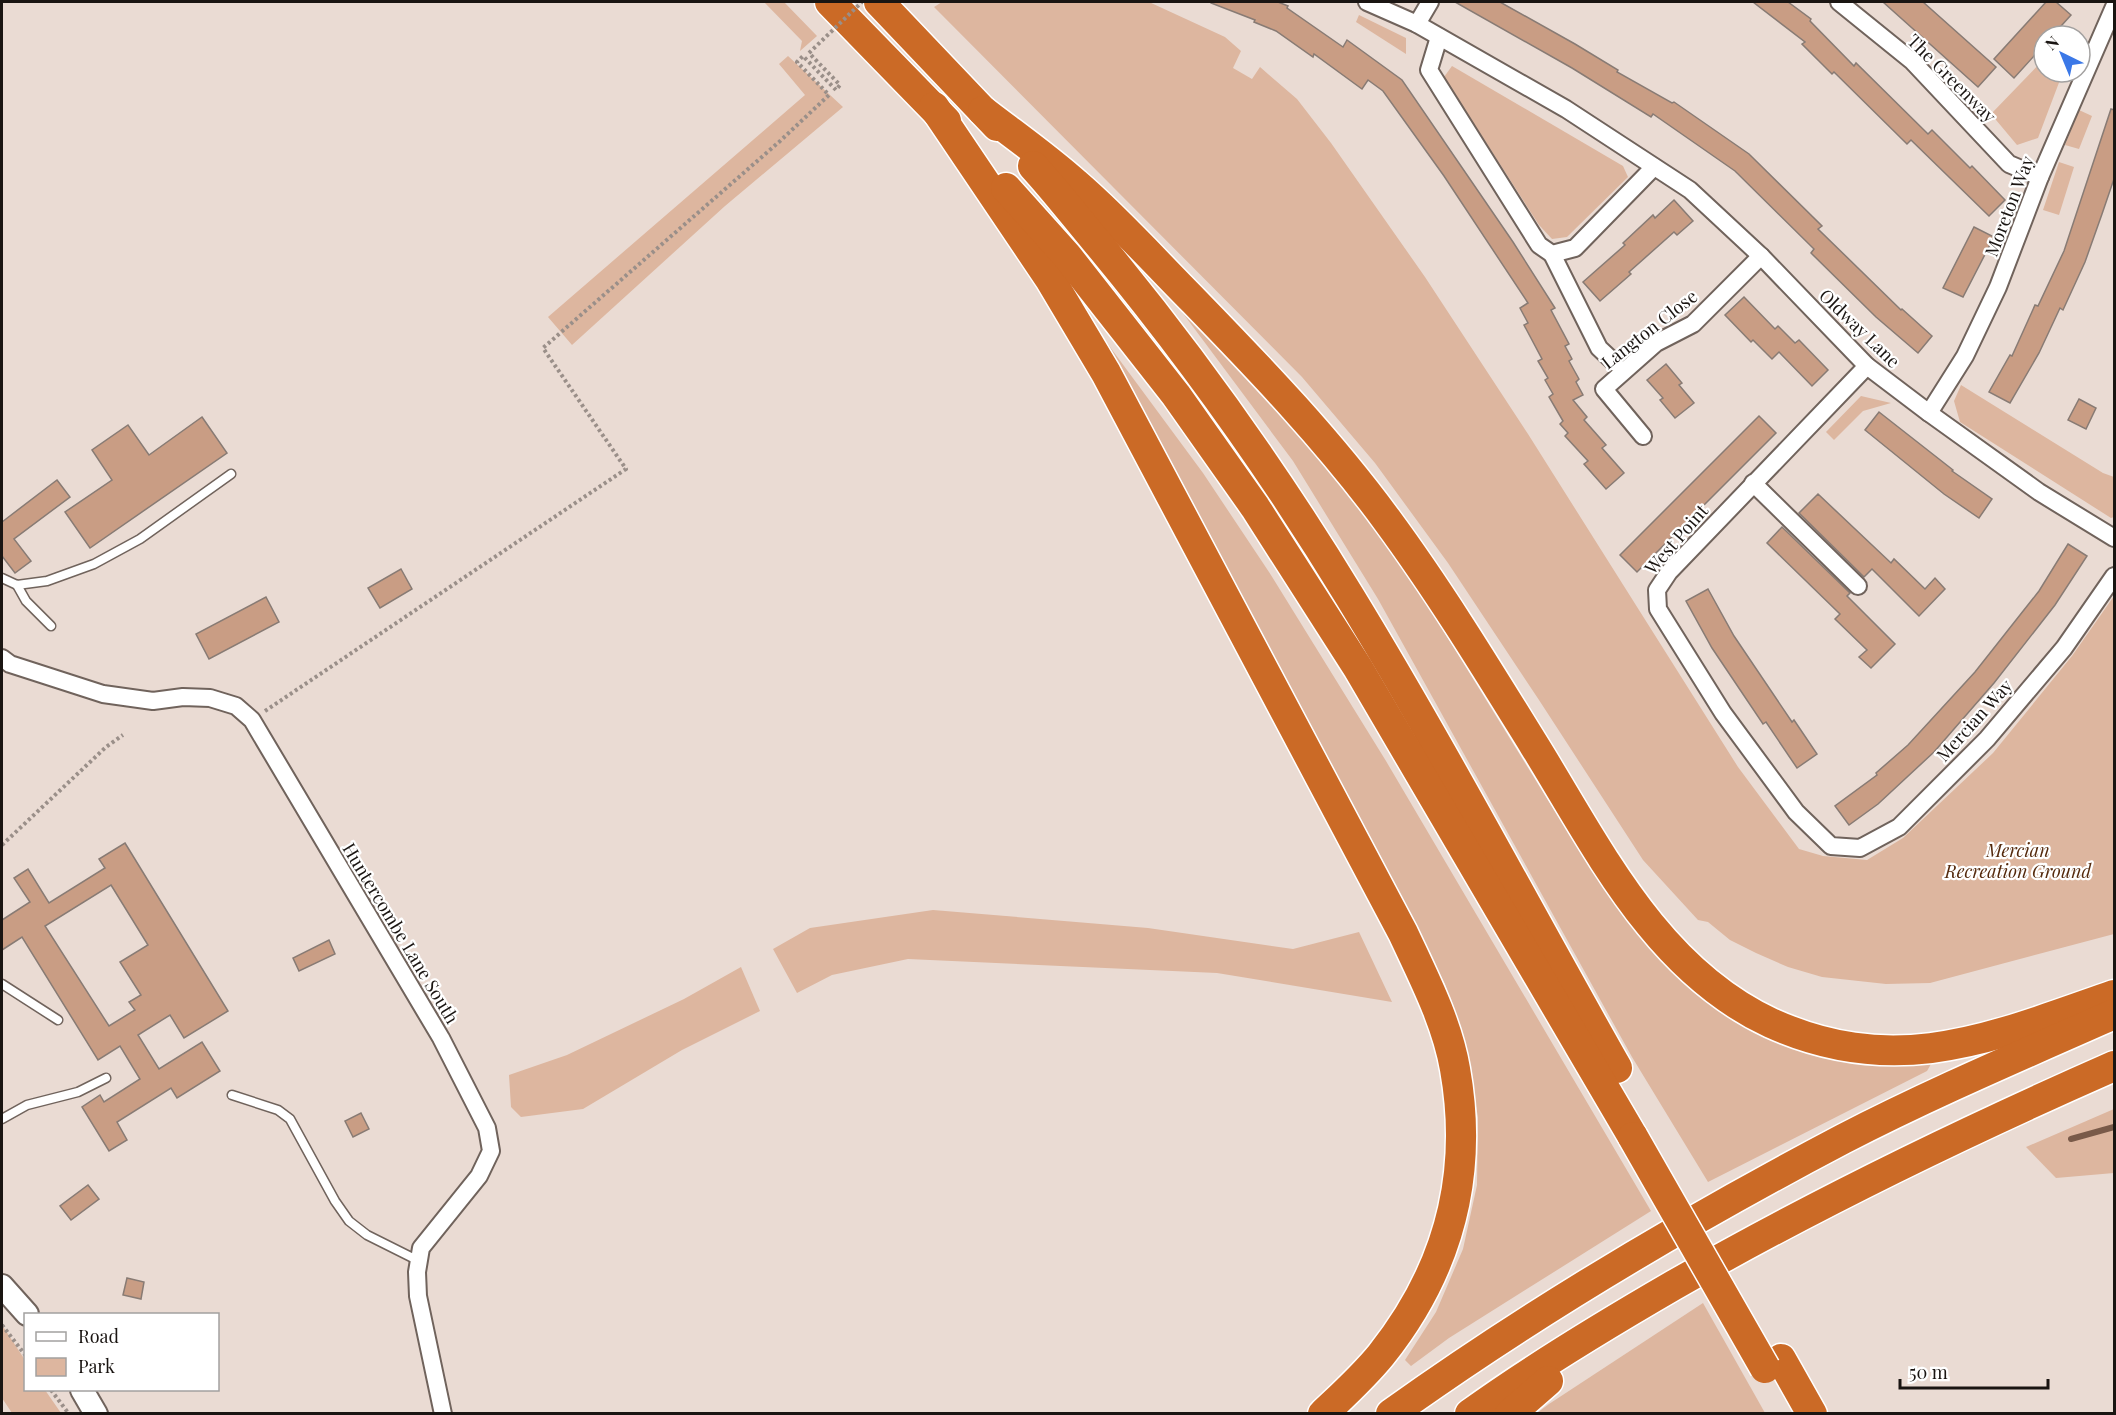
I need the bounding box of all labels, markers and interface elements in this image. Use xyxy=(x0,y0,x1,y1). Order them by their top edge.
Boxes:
north arrow xyxy=(2032,24,2092,84)
street label: The Greenway xyxy=(1902,28,2002,128)
text: N xyxy=(2040,31,2063,54)
street label: Moreton Way xyxy=(1979,152,2039,260)
street label: Oldway Lane xyxy=(1814,283,1906,373)
street label: Langton Close xyxy=(1596,284,1702,374)
street label: West Point xyxy=(1638,498,1713,580)
street label: Mercian Way xyxy=(1931,674,2017,766)
street label: Huntercombe Lane South xyxy=(337,838,465,1028)
park label: Mercian Recreation Ground xyxy=(1944,838,2092,883)
legend xyxy=(24,1313,219,1391)
text: Road xyxy=(78,1324,119,1348)
scale bar xyxy=(1900,1352,2048,1390)
text: Park xyxy=(78,1354,115,1378)
text: 50 m xyxy=(1909,1360,1948,1384)

